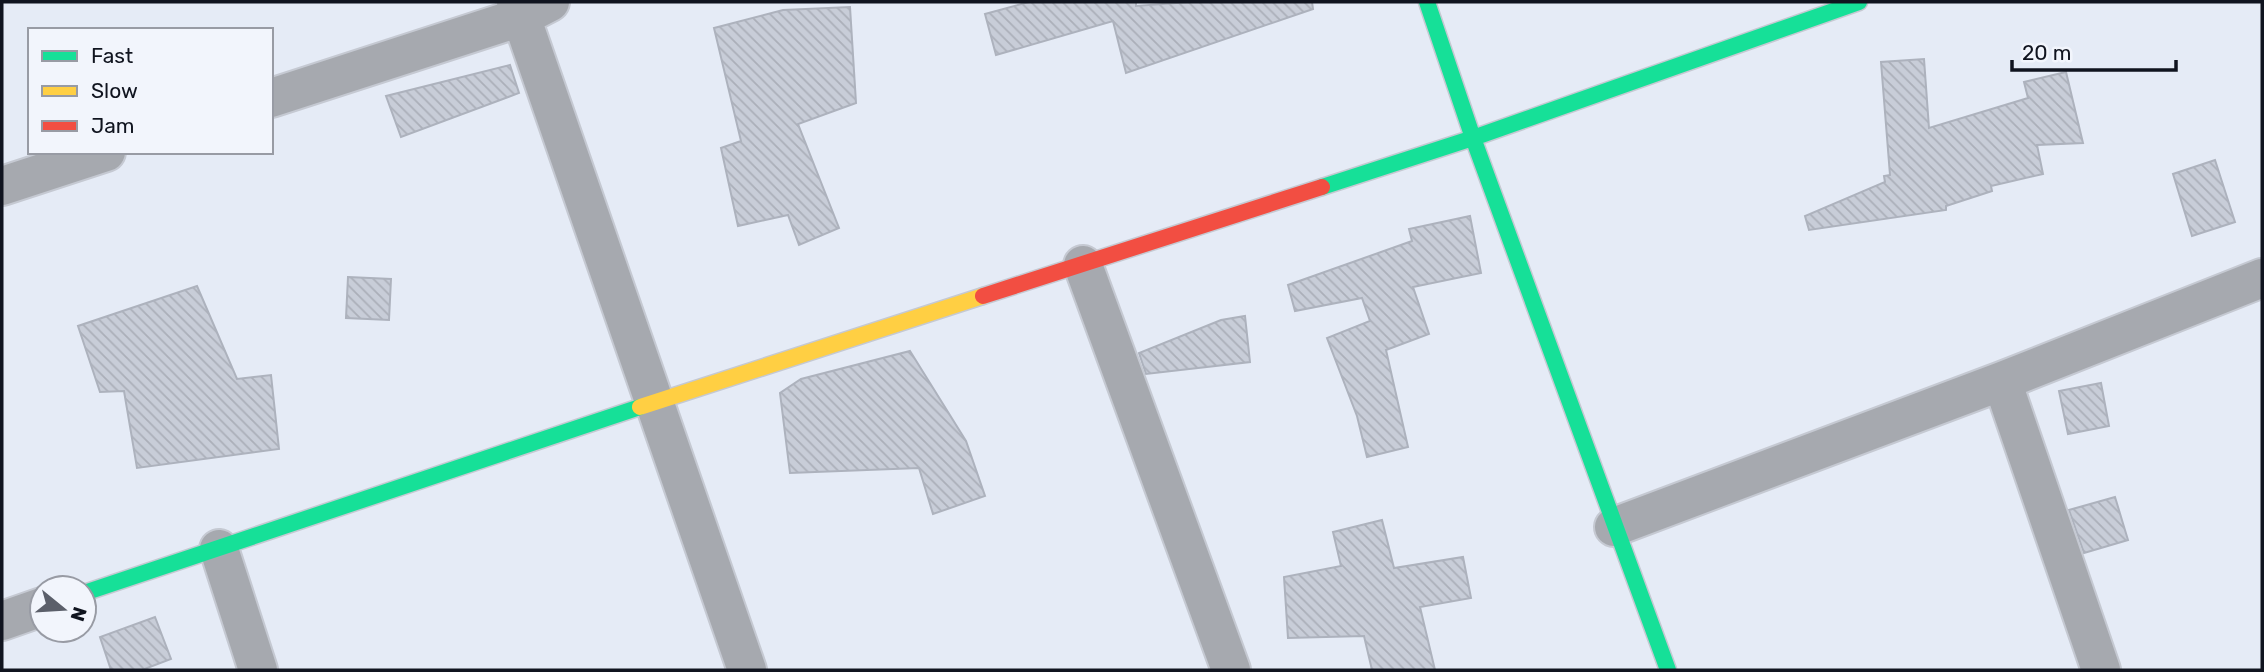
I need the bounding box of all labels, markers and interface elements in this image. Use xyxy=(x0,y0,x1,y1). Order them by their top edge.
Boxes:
legend xyxy=(28,28,273,154)
scale bar xyxy=(2012,28,2176,72)
text: 20 m xyxy=(2022,40,2071,65)
text: Fast xyxy=(91,43,133,68)
text: Slow xyxy=(91,78,138,103)
text: Jam xyxy=(91,113,135,138)
north arrow xyxy=(28,574,98,644)
text: N xyxy=(66,604,92,624)

